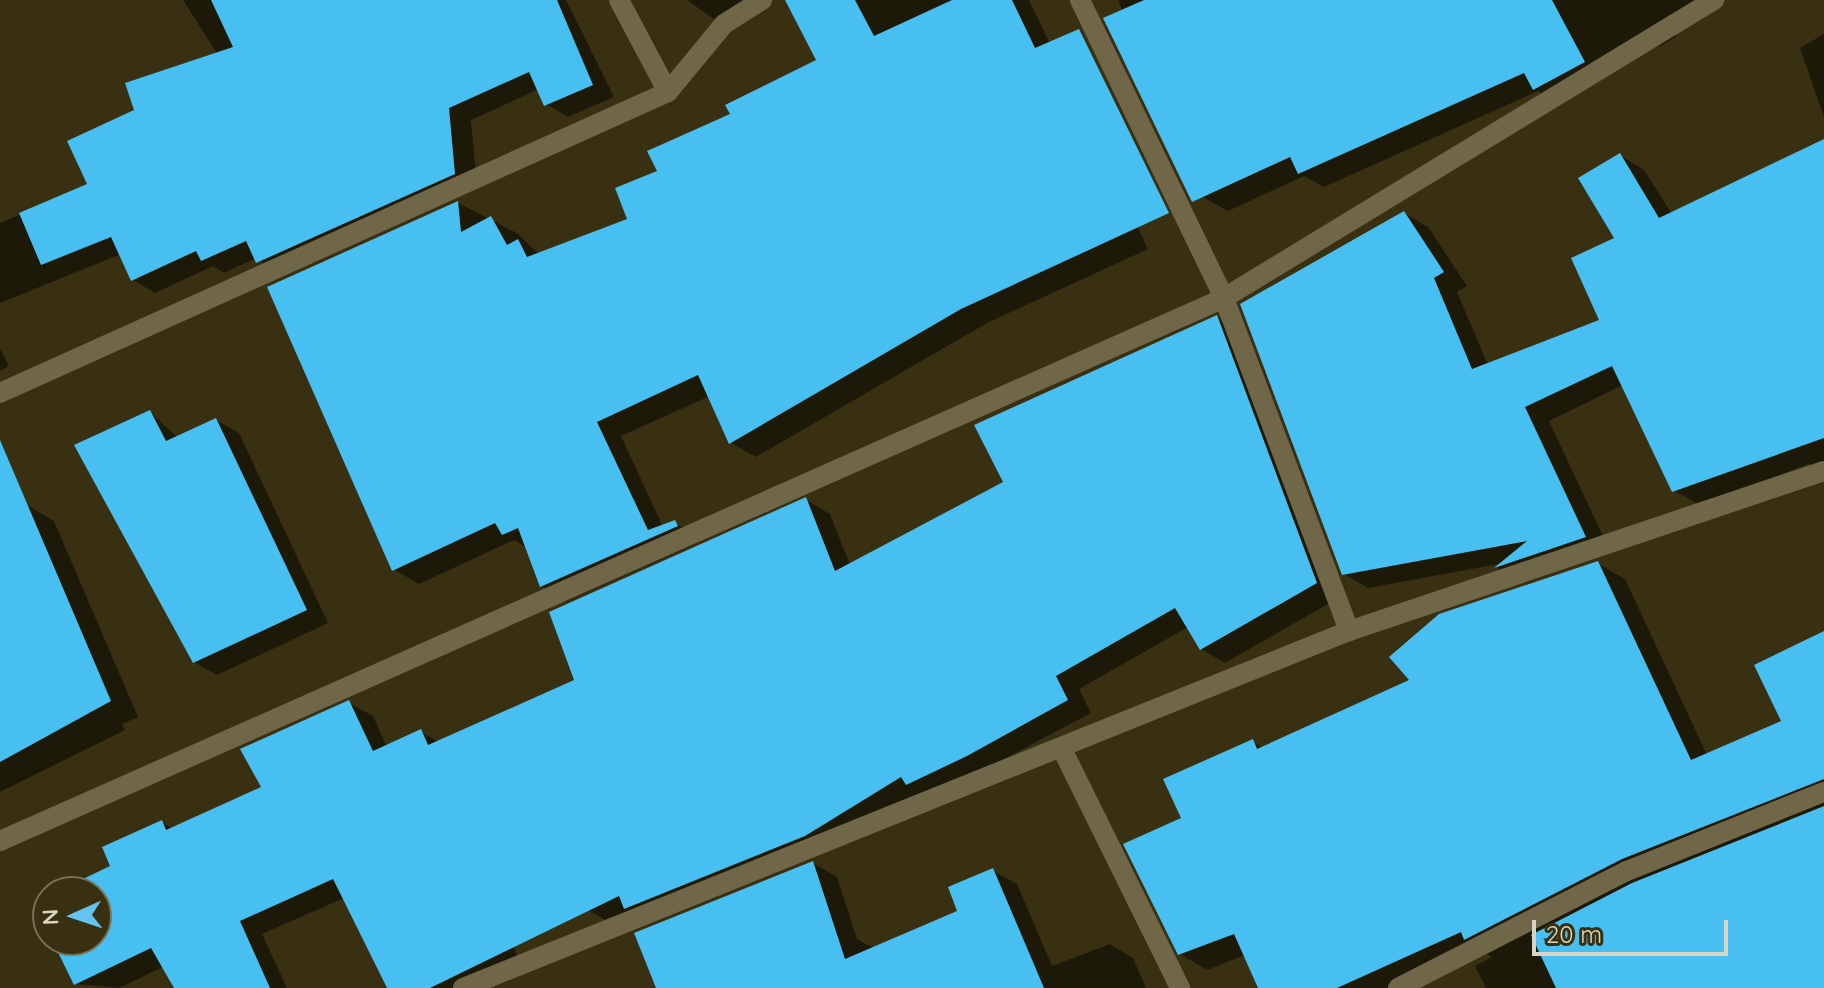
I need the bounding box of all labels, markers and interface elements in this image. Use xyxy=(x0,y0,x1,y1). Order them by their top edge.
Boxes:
north arrow xyxy=(32,876,112,956)
scale bar xyxy=(1536,904,1732,954)
text: N xyxy=(36,908,64,926)
text: 20 m xyxy=(1546,919,1602,949)

